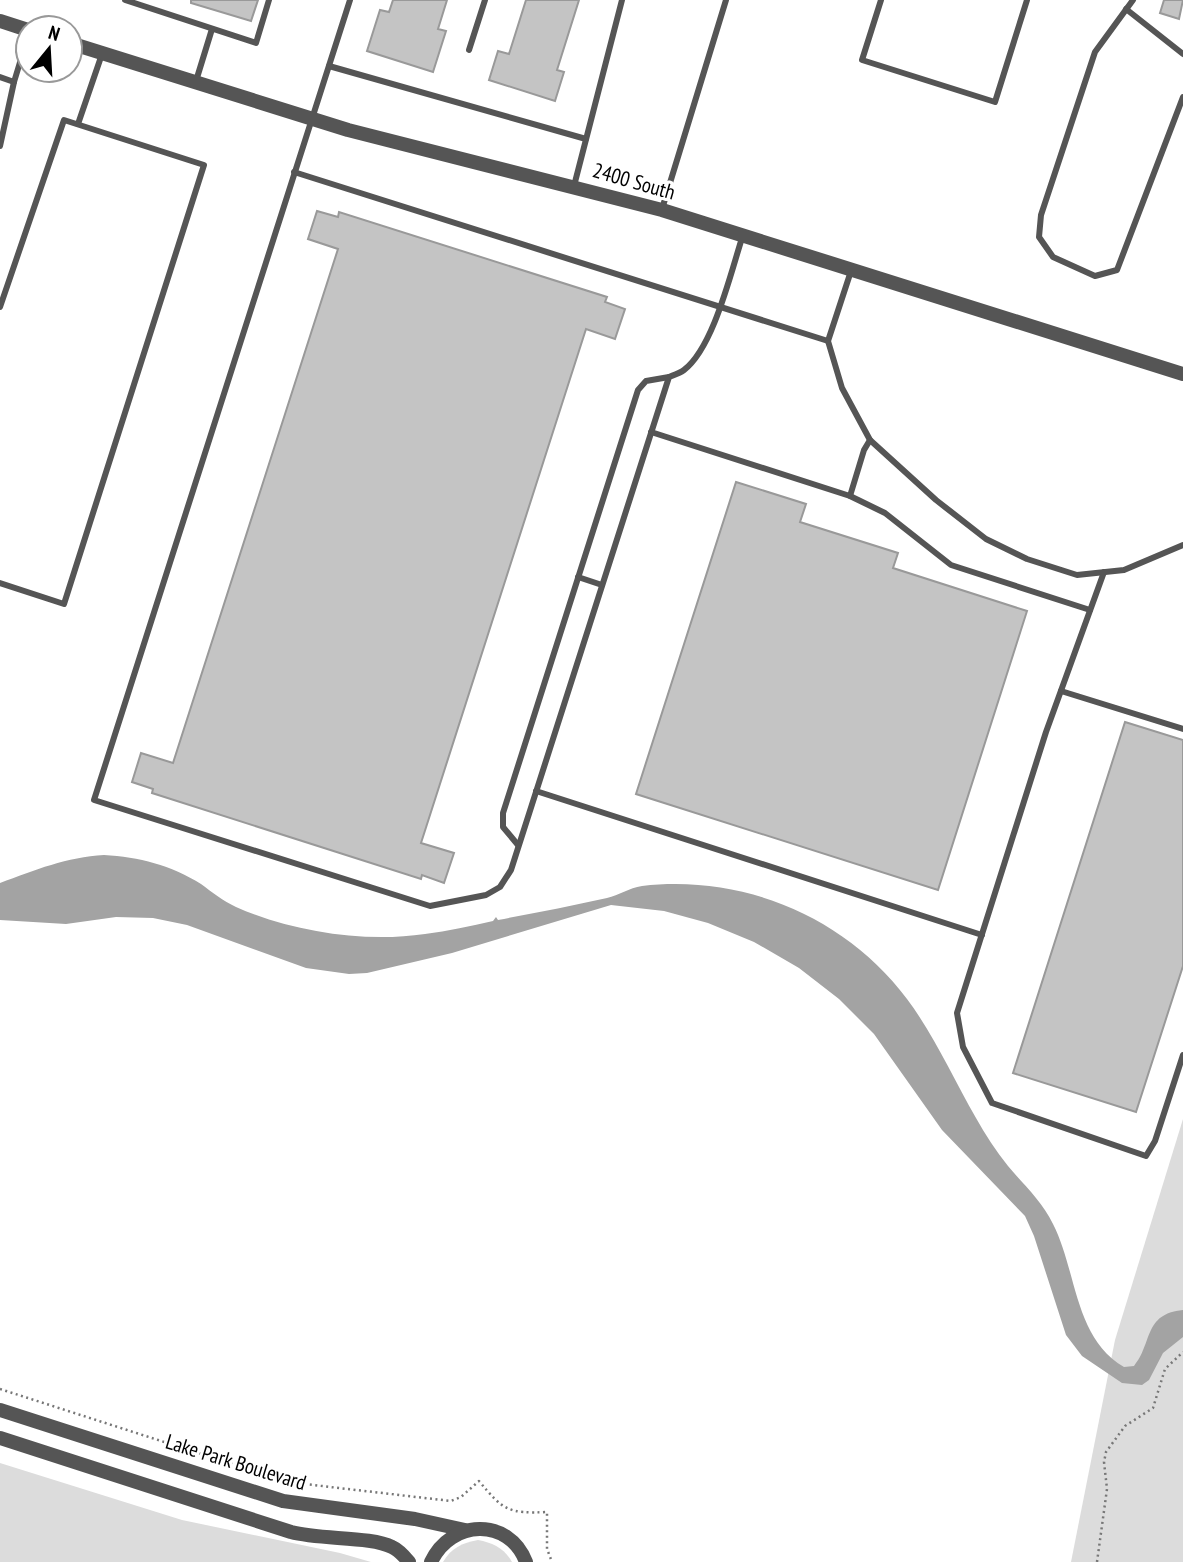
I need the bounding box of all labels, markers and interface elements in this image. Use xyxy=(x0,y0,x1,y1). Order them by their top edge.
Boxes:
north arrow xyxy=(14,14,84,84)
text: N xyxy=(46,20,63,46)
street label: 2400 South xyxy=(590,156,678,206)
street label: Lake Park Boulevard xyxy=(162,1428,310,1496)

